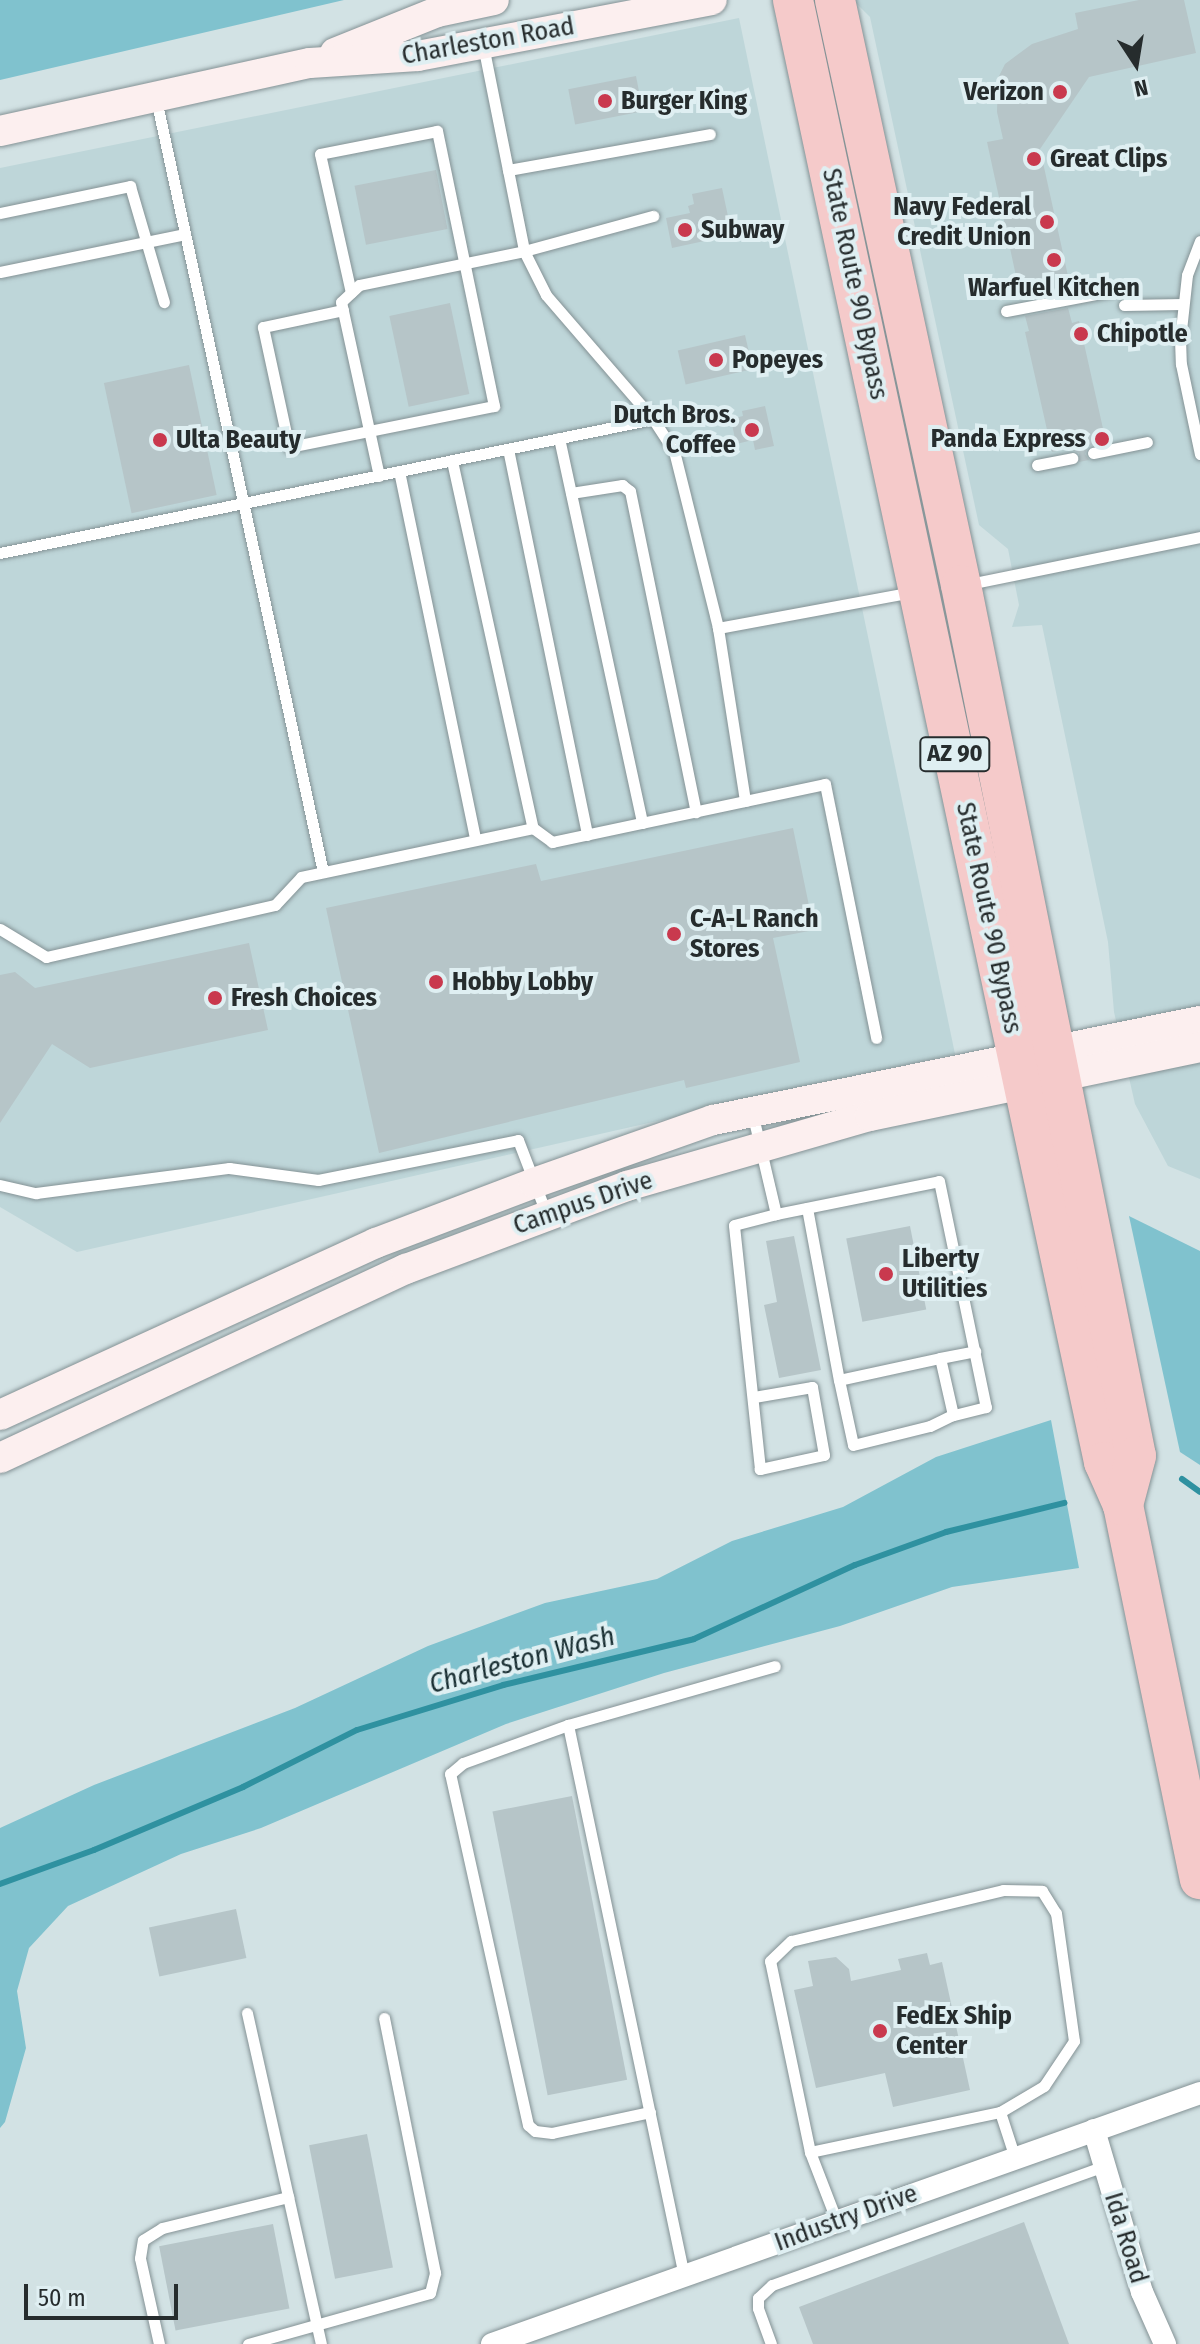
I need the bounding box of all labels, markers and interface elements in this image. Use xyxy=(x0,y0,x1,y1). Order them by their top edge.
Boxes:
street label: Charleston Road xyxy=(399,10,577,72)
north arrow xyxy=(1096,24,1176,104)
text: N xyxy=(1132,73,1150,103)
place label: Verizon xyxy=(963,76,1044,108)
marker: Verizon xyxy=(1051,83,1069,101)
place label: Burger King xyxy=(621,85,747,117)
marker: Burger King xyxy=(596,92,614,110)
place label: Great Clips xyxy=(1050,143,1167,175)
marker: Great Clips xyxy=(1025,150,1043,168)
street label: State Route 90 Bypass xyxy=(815,166,895,402)
place label: Navy Federal Credit Union xyxy=(893,191,1031,252)
marker: Navy Federal Credit Union xyxy=(1038,213,1056,231)
place label: Subway xyxy=(701,214,784,246)
marker: Subway xyxy=(676,221,694,239)
marker: Warfuel Kitchen xyxy=(1045,251,1063,269)
place label: Warfuel Kitchen xyxy=(968,272,1140,304)
place label: Chipotle xyxy=(1097,318,1188,350)
marker: Chipotle xyxy=(1072,325,1090,343)
place label: Popeyes xyxy=(732,344,823,376)
marker: Popeyes xyxy=(707,351,725,369)
place label: Dutch Bros. Coffee xyxy=(613,399,736,460)
marker: Dutch Bros. Coffee xyxy=(743,421,761,439)
place label: Panda Express xyxy=(931,423,1086,455)
place label: Ulta Beauty xyxy=(176,424,301,456)
marker: Panda Express xyxy=(1093,430,1111,448)
marker: Ulta Beauty xyxy=(151,431,169,449)
road number: AZ 90 xyxy=(919,734,991,774)
street label: State Route 90 Bypass xyxy=(949,800,1029,1036)
place label: C-A-L Ranch Stores xyxy=(690,903,819,964)
marker: C-A-L Ranch Stores xyxy=(665,925,683,943)
place label: Hobby Lobby xyxy=(452,966,593,998)
marker: Hobby Lobby xyxy=(427,973,445,991)
place label: Fresh Choices xyxy=(231,982,377,1014)
marker: Fresh Choices xyxy=(206,989,224,1007)
street label: Campus Drive xyxy=(509,1165,657,1241)
place label: Liberty Utilities xyxy=(902,1243,987,1304)
marker: Liberty Utilities xyxy=(877,1265,895,1283)
water label: Charleston Wash xyxy=(425,1619,619,1701)
place label: FedEx Ship Center xyxy=(896,2000,1012,2062)
marker: FedEx Ship Center xyxy=(871,2022,889,2040)
street label: Industry Drive xyxy=(770,2178,922,2258)
street label: Ida Road xyxy=(1097,2189,1155,2287)
scale bar xyxy=(28,2268,182,2318)
text: 50 m xyxy=(38,2284,86,2312)

